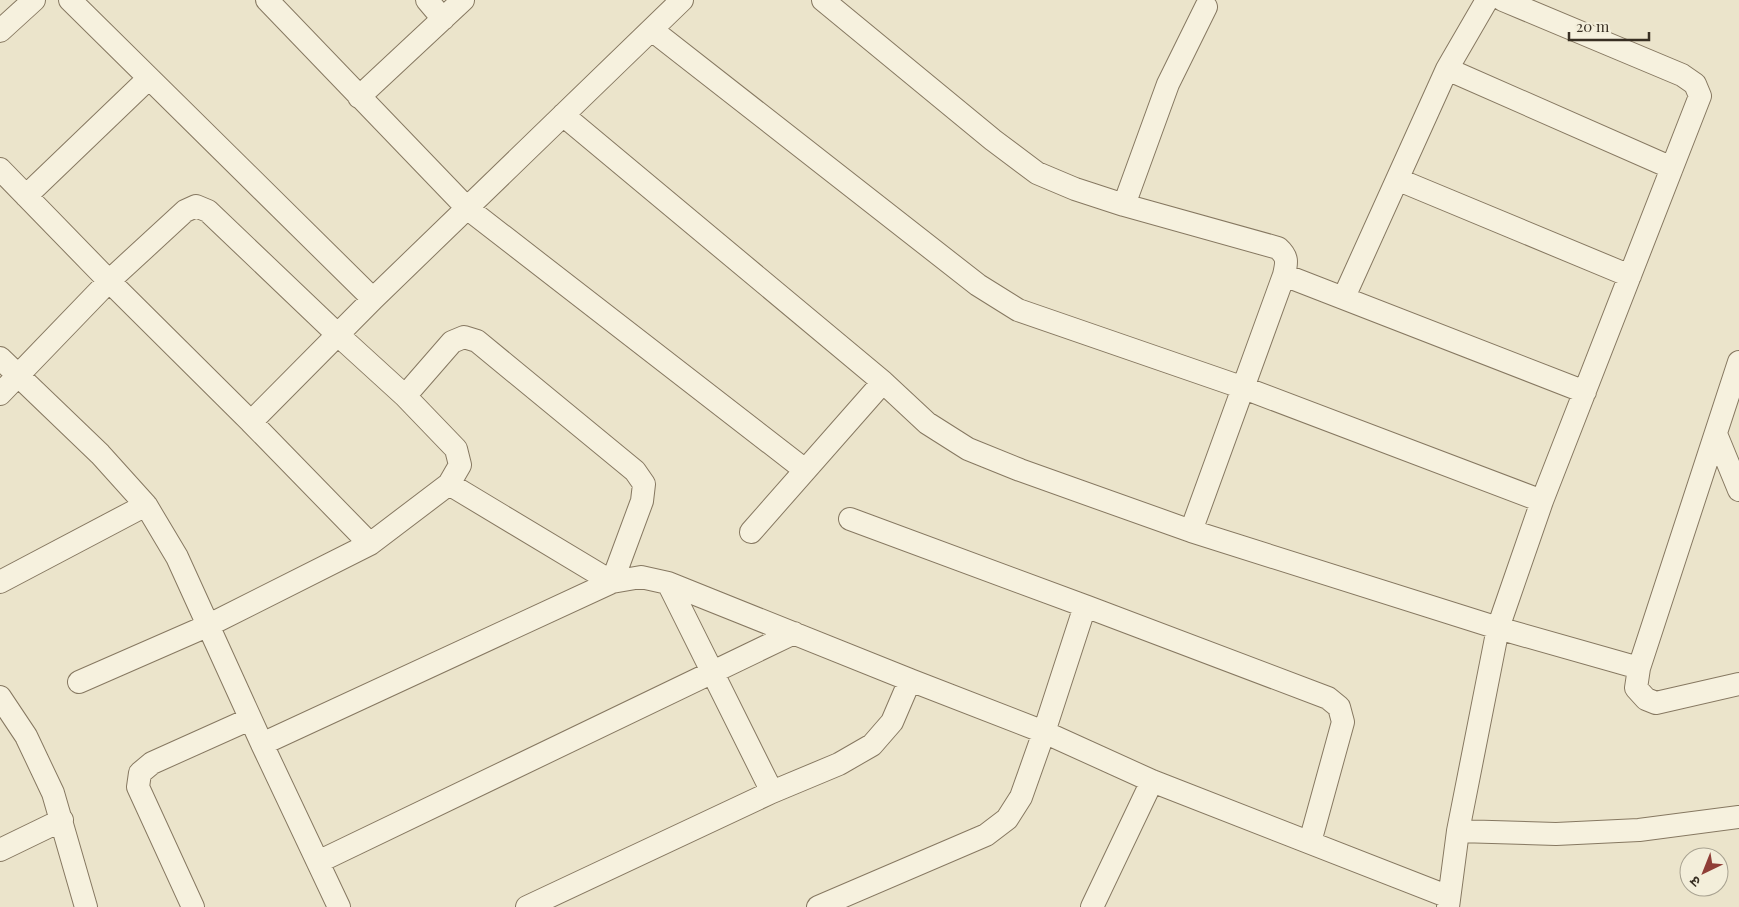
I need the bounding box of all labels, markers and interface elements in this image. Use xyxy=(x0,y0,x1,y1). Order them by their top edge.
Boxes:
scale bar xyxy=(1569,10,1649,42)
text: 20 m xyxy=(1576,16,1610,36)
north arrow xyxy=(1679,847,1729,897)
text: उ xyxy=(1685,872,1704,892)

